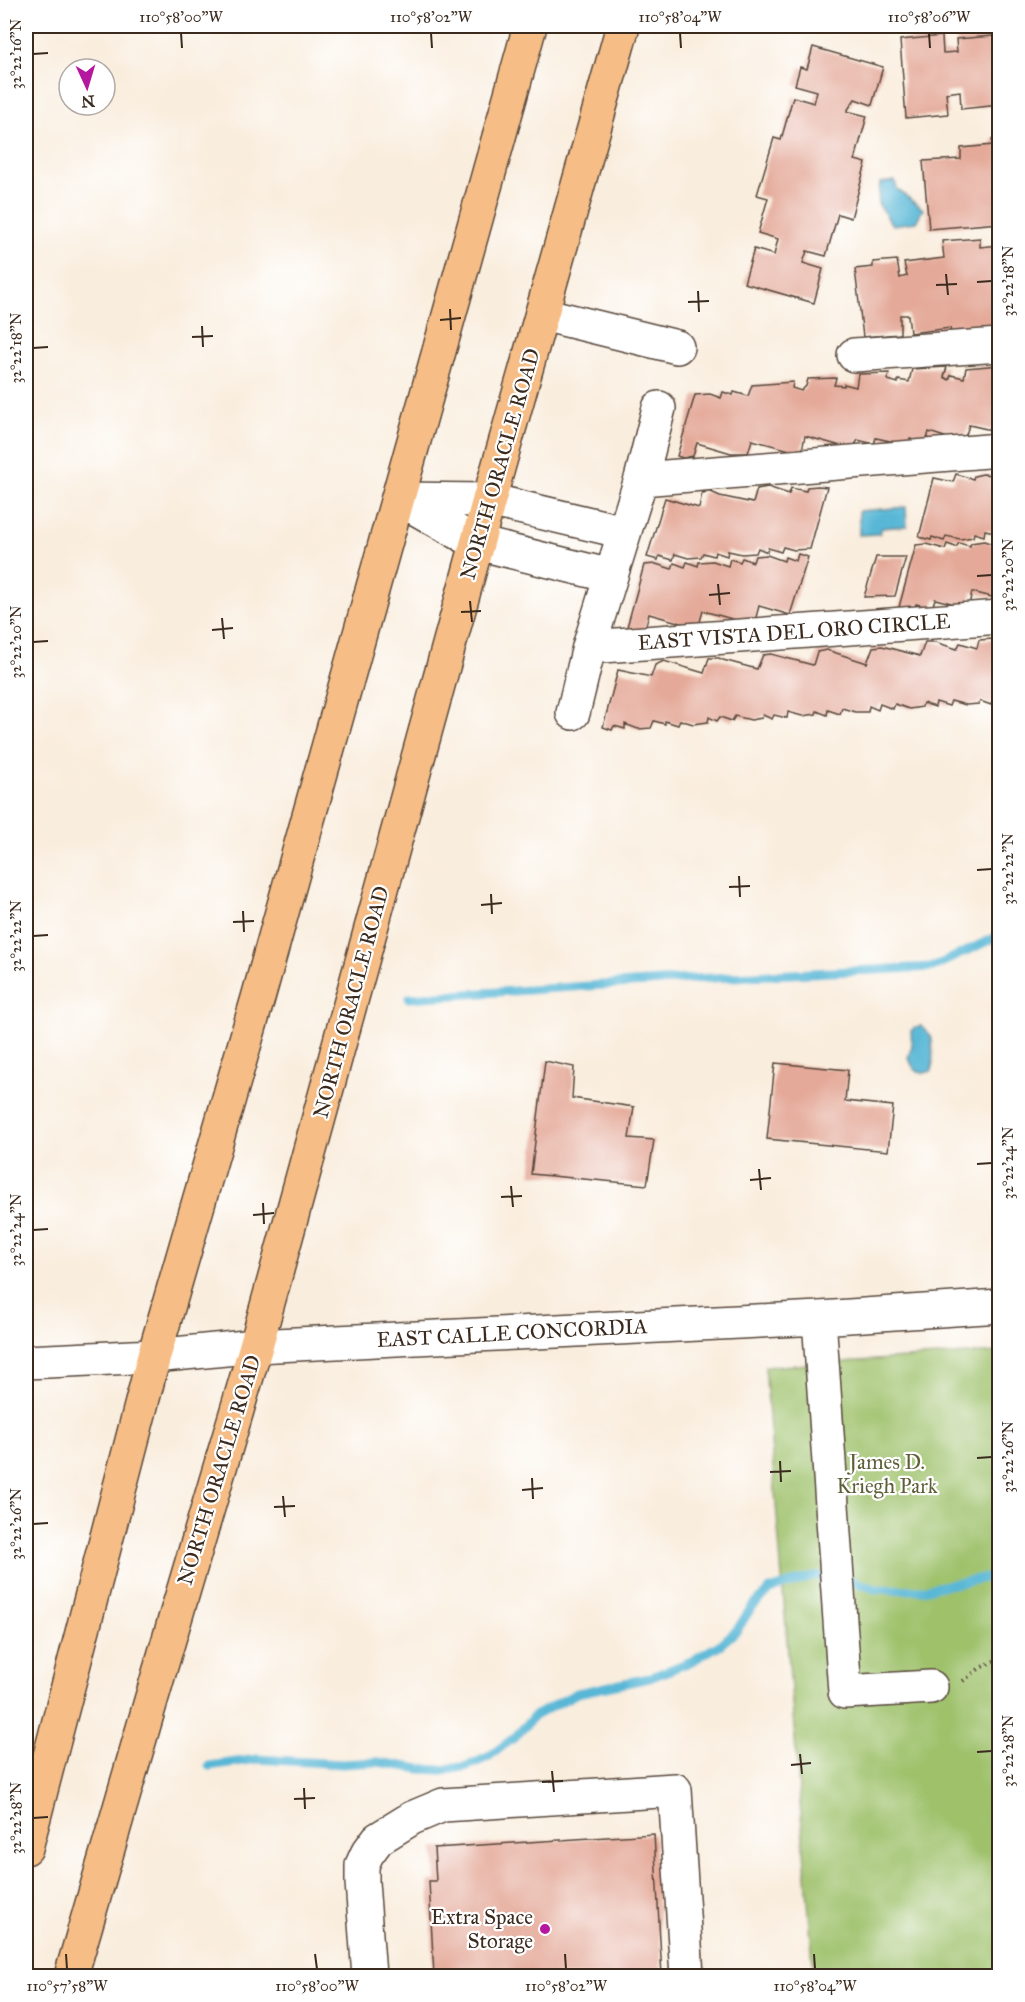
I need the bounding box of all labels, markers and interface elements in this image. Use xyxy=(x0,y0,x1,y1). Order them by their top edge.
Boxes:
text: 110°58'00"W xyxy=(139,8,223,26)
text: 110°58'02"W xyxy=(390,8,473,26)
text: 110°58'04"W xyxy=(639,8,722,26)
text: 110°58'06"W xyxy=(888,8,971,26)
text: 32°22'16"N xyxy=(7,18,25,89)
north arrow xyxy=(57,57,117,117)
text: N xyxy=(80,92,95,111)
text: 32°22'18"N xyxy=(999,245,1017,316)
text: 32°22'18"N xyxy=(7,312,25,383)
street label: NORTH ORACLE ROAD xyxy=(455,345,545,583)
text: 32°22'20"N xyxy=(999,538,1017,612)
text: 32°22'20"N xyxy=(7,605,25,679)
street label: EAST VISTA DEL ORO CIRCLE xyxy=(637,608,951,656)
text: 32°22'22"N xyxy=(999,833,1017,905)
street label: NORTH ORACLE ROAD xyxy=(307,883,395,1121)
text: 32°22'22"N xyxy=(7,900,25,972)
text: 32°22'24"N xyxy=(999,1126,1017,1199)
text: 32°22'24"N xyxy=(7,1193,25,1266)
street label: EAST CALLE CONCORDIA xyxy=(376,1313,648,1353)
street label: NORTH ORACLE ROAD xyxy=(172,1352,266,1588)
text: 32°22'26"N xyxy=(999,1421,1017,1493)
park label: James D. Kriegh Park xyxy=(836,1449,938,1499)
text: 32°22'26"N xyxy=(7,1488,25,1560)
text: 32°22'28"N xyxy=(999,1715,1017,1787)
text: 32°22'28"N xyxy=(7,1782,25,1854)
place label: Extra Space Storage xyxy=(431,1904,533,1954)
marker: Extra Space Storage xyxy=(538,1922,552,1936)
text: 110°57'58"W xyxy=(27,1977,108,1995)
text: 110°58'00"W xyxy=(275,1977,359,1995)
text: 110°58'02"W xyxy=(525,1977,608,1995)
text: 110°58'04"W xyxy=(774,1977,857,1995)

